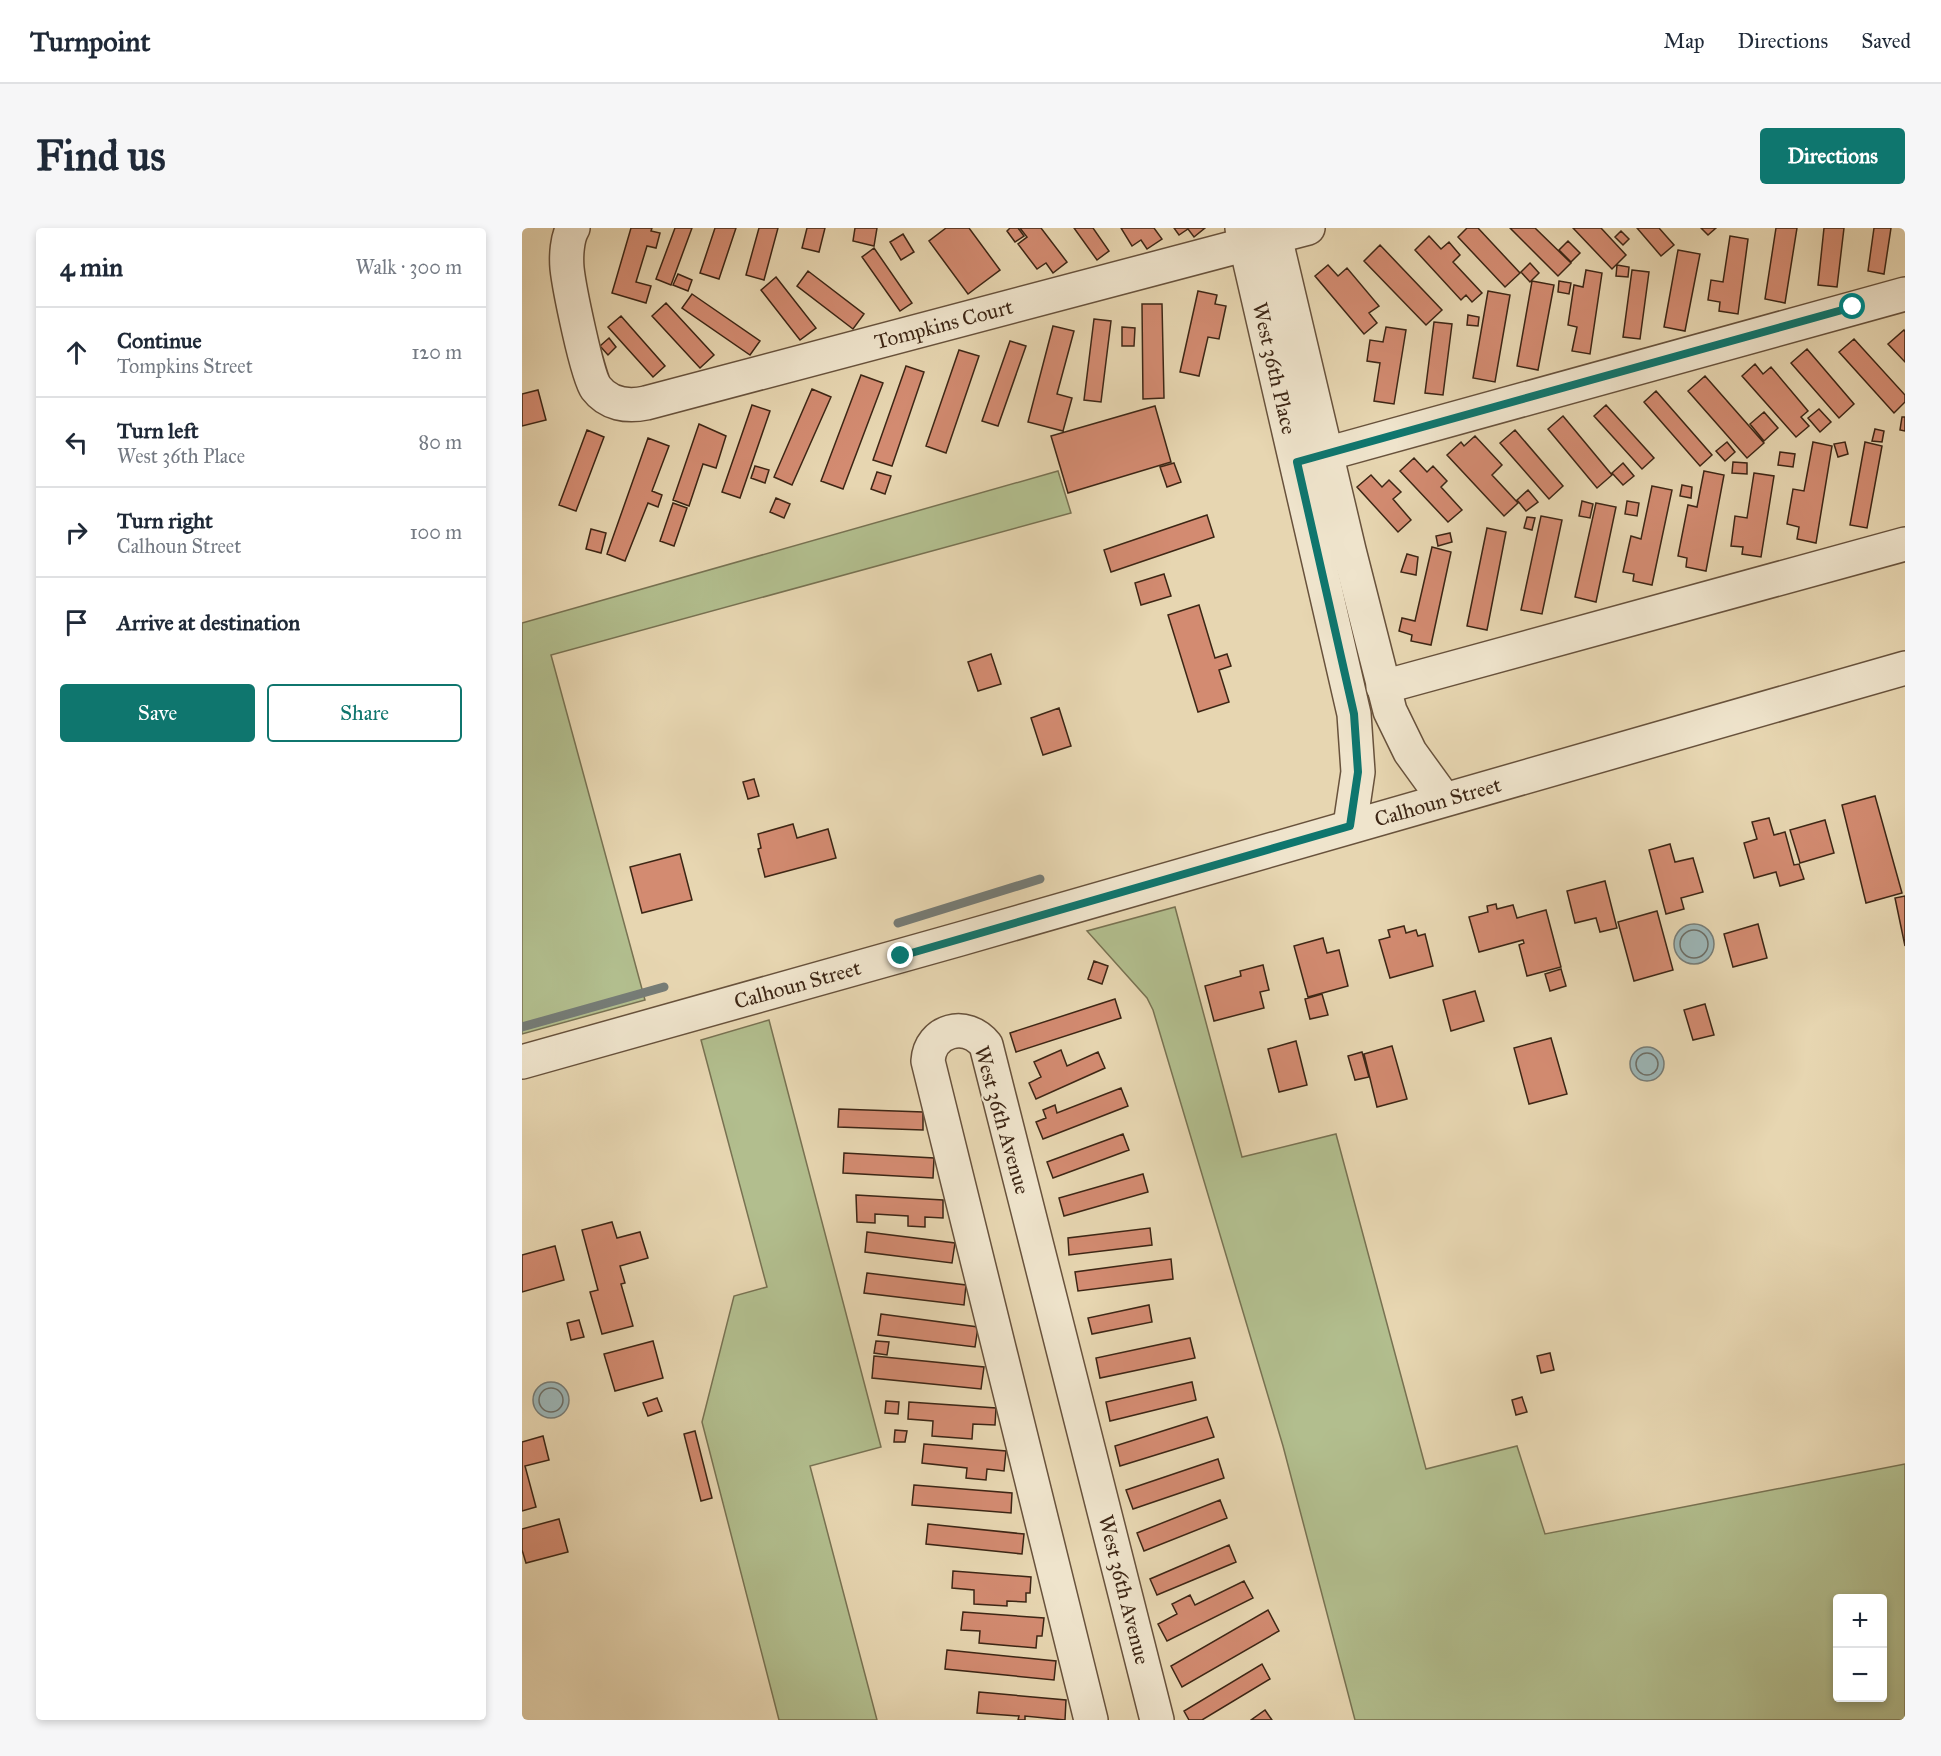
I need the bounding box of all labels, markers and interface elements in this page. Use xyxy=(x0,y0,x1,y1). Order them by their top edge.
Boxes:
text: Turnpoint xyxy=(30,24,150,59)
text: Map xyxy=(1664,28,1705,54)
text: Directions xyxy=(1738,28,1828,54)
text: Saved xyxy=(1861,28,1911,54)
button: Directions xyxy=(1760,128,1905,184)
text: Find us xyxy=(36,130,166,182)
text: 4 min xyxy=(60,251,123,283)
text: Walk · 300 m xyxy=(355,255,462,279)
street label: Tompkins Court xyxy=(872,293,1016,355)
route start xyxy=(1839,293,1865,319)
street label: West 36th Place xyxy=(1247,300,1302,437)
text: Continue xyxy=(117,327,202,354)
icon: ahead xyxy=(60,336,93,369)
text: 120 m xyxy=(411,340,462,364)
text: Tompkins Street xyxy=(117,354,253,378)
text: Turn left xyxy=(117,417,199,444)
icon: left xyxy=(60,426,93,459)
text: 80 m xyxy=(419,430,462,454)
text: West 36th Place xyxy=(117,444,245,468)
text: Turn right xyxy=(117,507,213,534)
icon: right xyxy=(60,516,93,549)
text: 100 m xyxy=(410,520,462,544)
text: Calhoun Street xyxy=(117,534,241,558)
icon: arrive xyxy=(60,606,93,639)
text: Arrive at destination xyxy=(117,609,300,636)
button: Save xyxy=(60,684,255,742)
button: Share xyxy=(267,684,462,742)
street label: Calhoun Street xyxy=(1371,771,1505,832)
route end xyxy=(887,942,913,968)
street label: Calhoun Street xyxy=(731,954,864,1015)
street label: West 36th Avenue xyxy=(968,1043,1036,1197)
street label: West 36th Avenue xyxy=(1093,1512,1155,1668)
map controls xyxy=(1833,1594,1887,1702)
button: + xyxy=(1833,1594,1887,1648)
button: − xyxy=(1833,1648,1887,1702)

